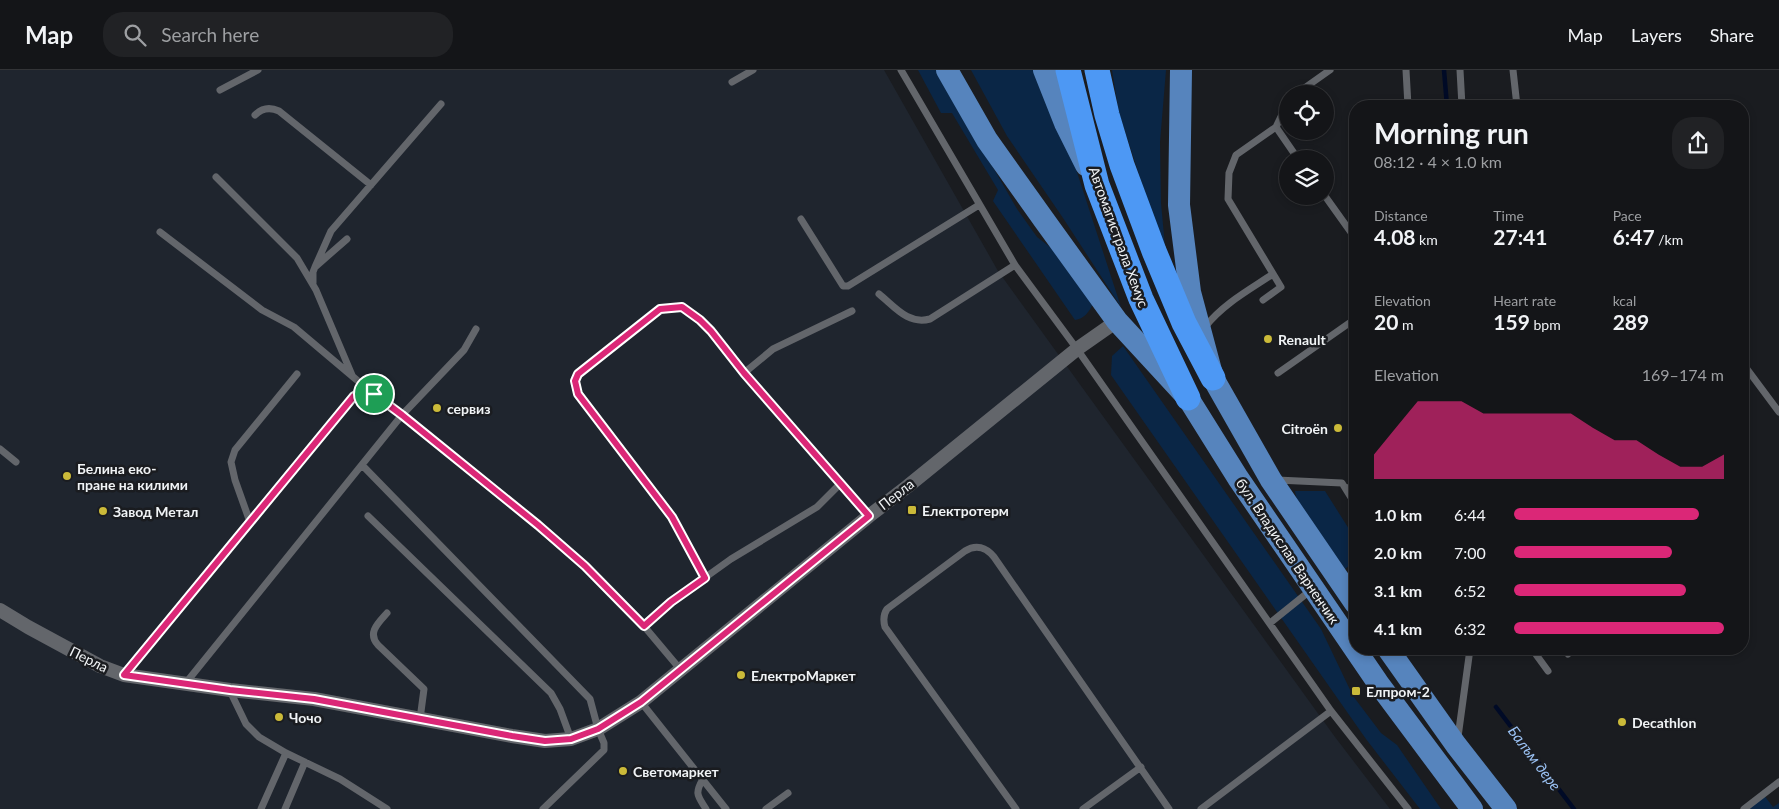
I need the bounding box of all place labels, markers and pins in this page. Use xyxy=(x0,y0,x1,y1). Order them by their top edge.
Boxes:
place label: Renault xyxy=(1278,331,1326,348)
marker: Renault xyxy=(1262,333,1274,345)
pin xyxy=(353,373,395,415)
place label: сервиз xyxy=(447,400,491,417)
marker: сервиз xyxy=(431,402,443,414)
place label: Citroën xyxy=(1282,420,1328,437)
marker: Citroën xyxy=(1332,422,1344,434)
place label: Белина еко- пране на килими xyxy=(77,460,188,493)
marker: Белина еко- пране на килими xyxy=(61,470,73,482)
place label: Електротерм xyxy=(922,502,1009,519)
place label: Завод Метал xyxy=(113,503,198,520)
marker: Електротерм xyxy=(906,504,918,516)
marker: Завод Метал xyxy=(97,505,109,517)
place label: ЕлектроМаркет xyxy=(751,667,857,684)
marker: ЕлектроМаркет xyxy=(735,669,747,681)
place label: Елпром-2 xyxy=(1366,683,1430,700)
marker: Елпром-2 xyxy=(1350,685,1362,697)
place label: Чочо xyxy=(289,709,322,726)
marker: Чочо xyxy=(273,711,285,723)
place label: Decathlon xyxy=(1632,714,1696,731)
marker: Decathlon xyxy=(1616,716,1628,728)
place label: Светомаркет xyxy=(633,763,720,780)
marker: Светомаркет xyxy=(617,765,629,777)

